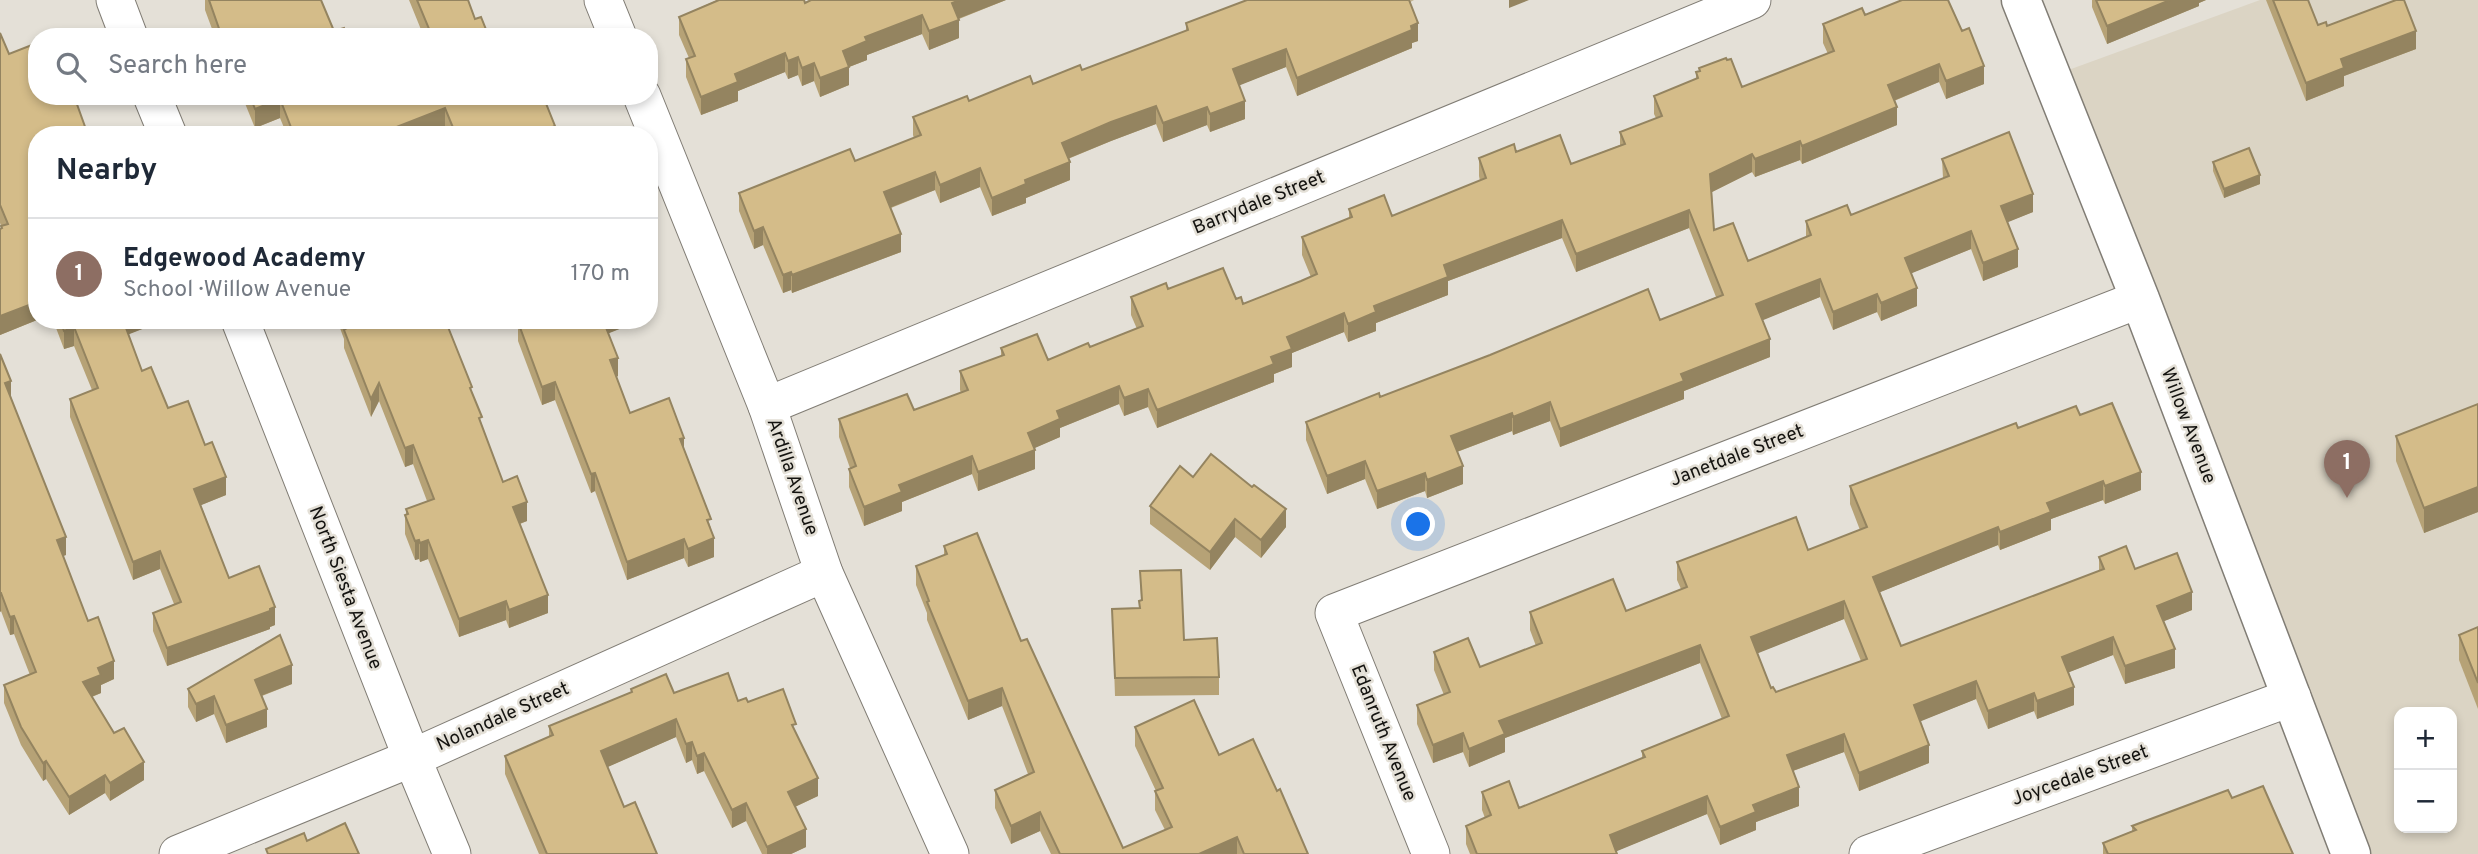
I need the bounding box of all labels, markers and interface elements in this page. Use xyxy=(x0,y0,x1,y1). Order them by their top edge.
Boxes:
search box xyxy=(28,28,658,105)
icon: search xyxy=(52,48,90,86)
text: Search here xyxy=(108,50,247,83)
text: Nearby xyxy=(56,153,157,190)
street label: Barrydale Street xyxy=(1189,166,1329,240)
text: Edgewood Academy xyxy=(123,243,366,276)
text: 1 xyxy=(74,260,84,289)
text: 170 m xyxy=(571,260,630,289)
text: School · Willow Avenue xyxy=(123,276,351,305)
street label: Willow Avenue xyxy=(2155,365,2221,487)
street label: Ardilla Avenue xyxy=(761,415,823,539)
street label: Janetdale Street xyxy=(1667,419,1807,493)
pin: 1 xyxy=(2324,440,2370,498)
street label: North Siesta Avenue xyxy=(303,503,387,673)
your location xyxy=(1401,507,1435,541)
street label: Edanruth Avenue xyxy=(1345,661,1421,805)
street label: Nolandale Street xyxy=(433,677,573,757)
map controls xyxy=(2394,707,2457,833)
button: + xyxy=(2394,707,2457,770)
street label: Joycedale Street xyxy=(2008,740,2152,812)
button: − xyxy=(2394,770,2457,833)

